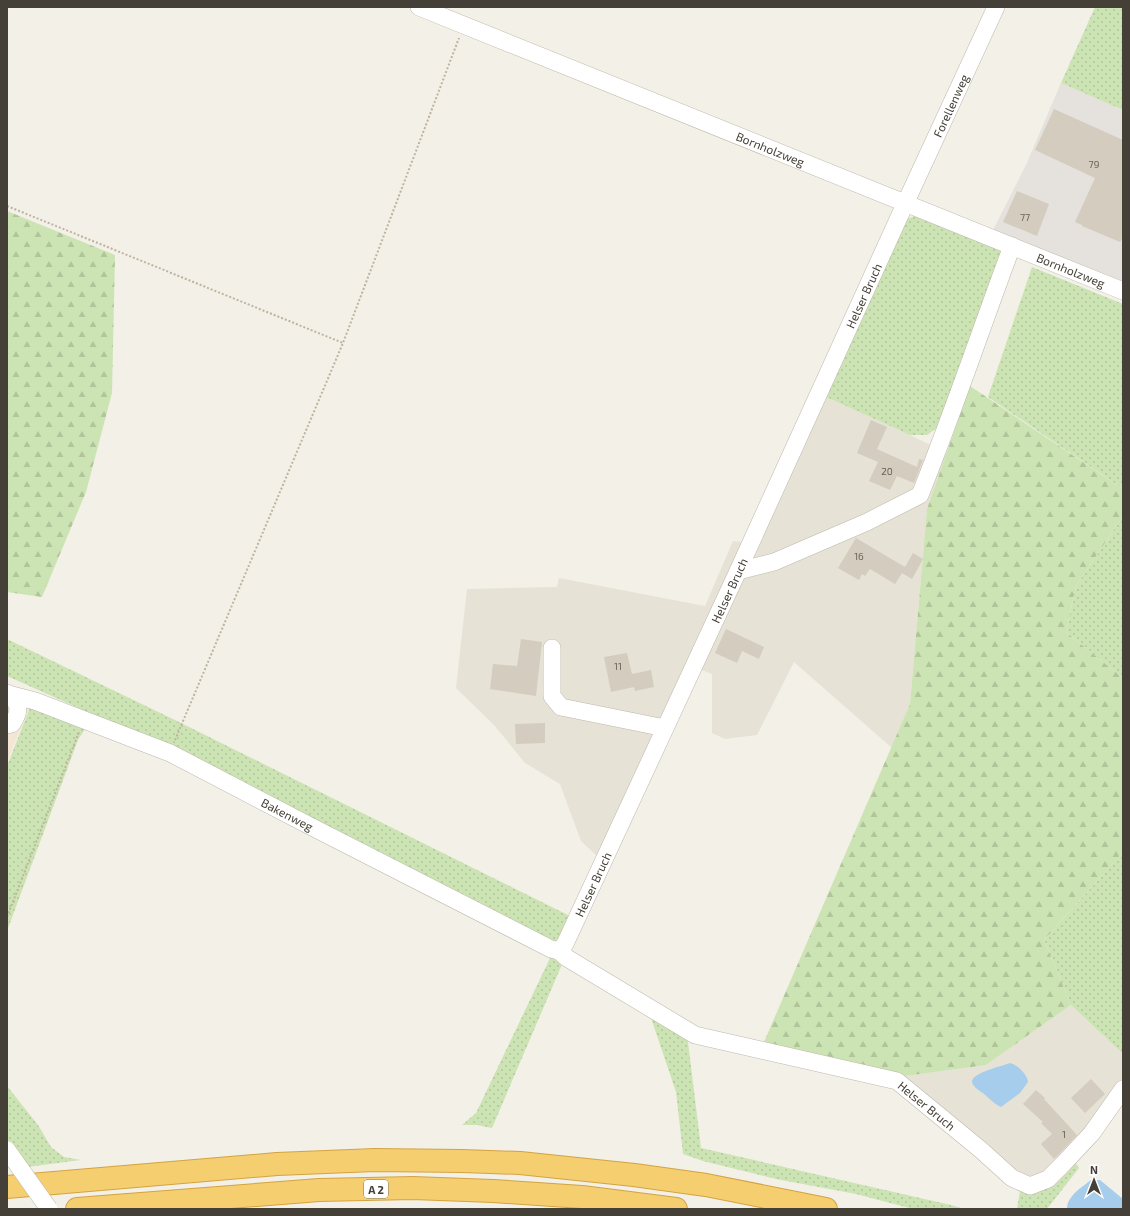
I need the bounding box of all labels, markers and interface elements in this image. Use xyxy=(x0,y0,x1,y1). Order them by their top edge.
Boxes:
street label: Forellenweg xyxy=(930,72,971,139)
street label: Bornholzweg xyxy=(734,129,807,169)
house number: 79 xyxy=(1089,158,1100,170)
house number: 77 xyxy=(1020,211,1030,223)
street label: Bornholzweg xyxy=(1035,250,1108,290)
street label: Helser Bruch xyxy=(843,261,884,330)
house number: 20 xyxy=(881,465,893,477)
house number: 16 xyxy=(854,550,864,562)
street label: Helser Bruch xyxy=(708,556,750,625)
house number: 11 xyxy=(614,660,622,672)
street label: Bakenweg xyxy=(259,795,316,834)
street label: Helser Bruch xyxy=(572,850,614,919)
street label: Helser Bruch xyxy=(895,1078,958,1133)
house number: 1 xyxy=(1062,1128,1066,1140)
north arrow xyxy=(1074,1160,1114,1200)
text: N xyxy=(1090,1163,1098,1176)
road number: A 2 xyxy=(364,1180,388,1198)

